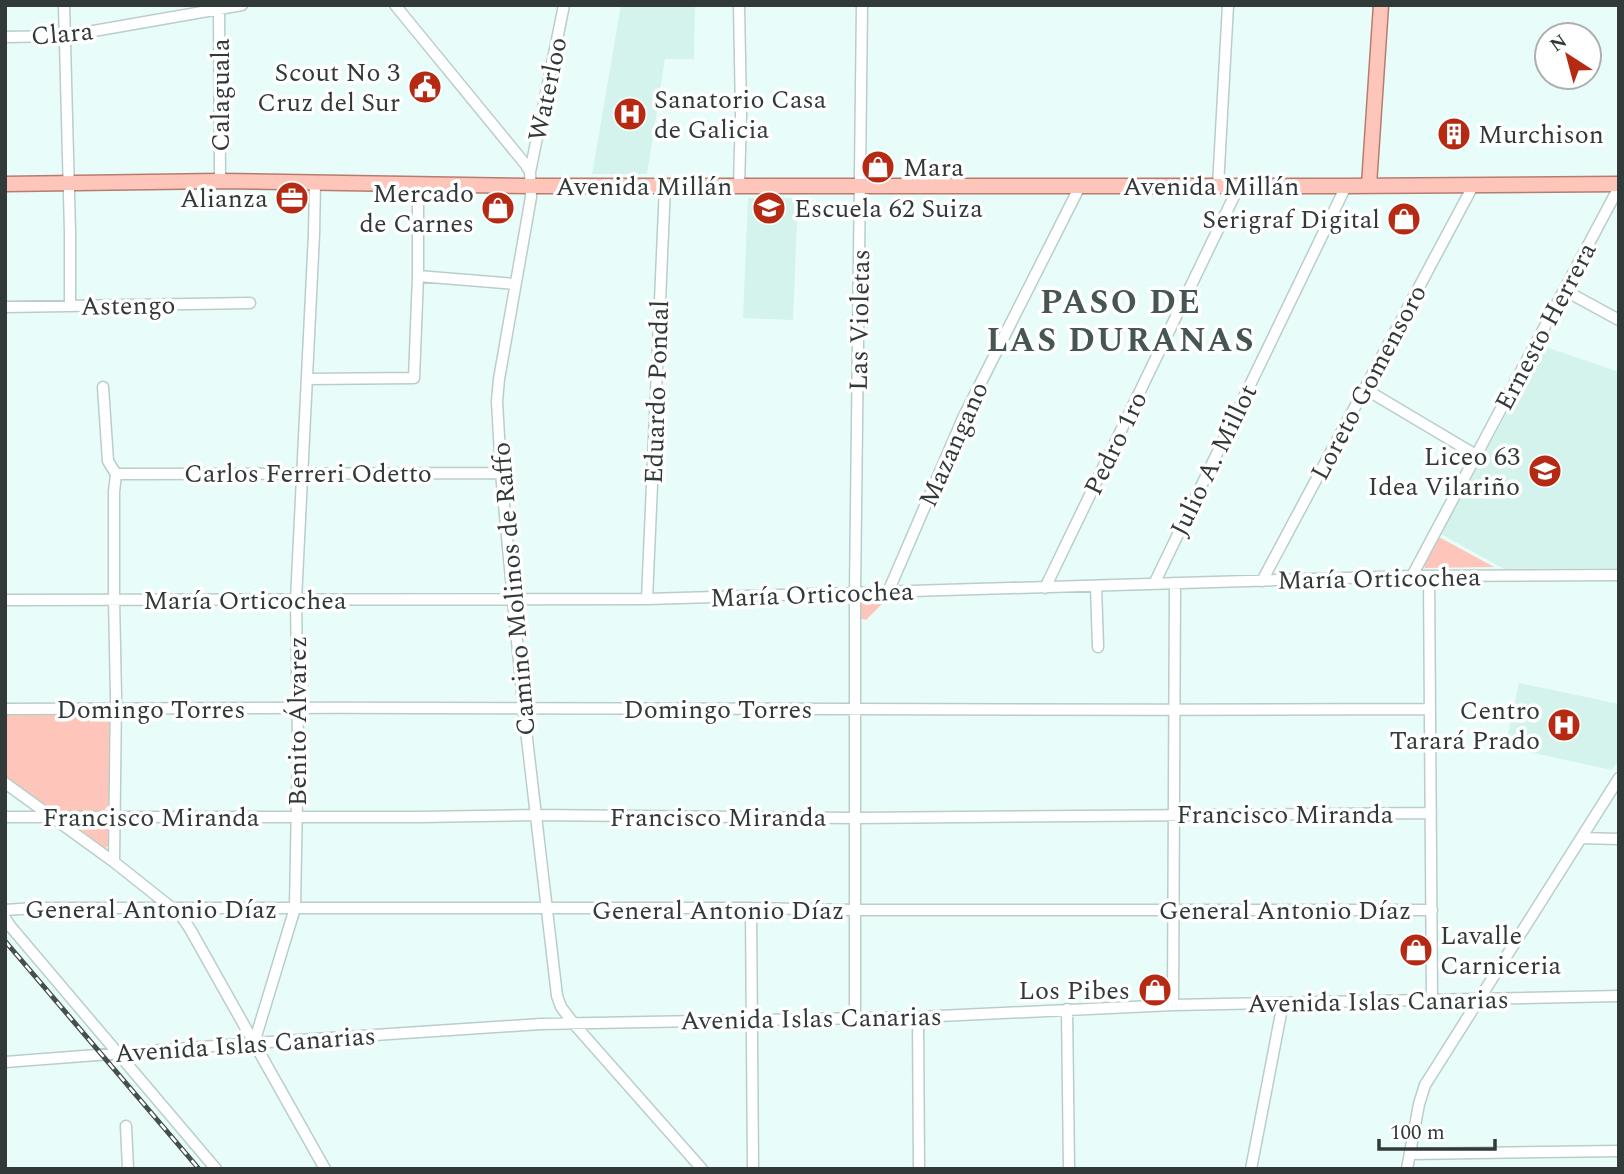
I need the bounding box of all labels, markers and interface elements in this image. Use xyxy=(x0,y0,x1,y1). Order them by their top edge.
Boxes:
street label: Clara xyxy=(29,11,95,57)
north arrow xyxy=(1533,21,1603,91)
text: N xyxy=(1544,27,1574,60)
street label: Waterloo xyxy=(517,33,579,145)
street label: Calaguala xyxy=(201,38,241,152)
place label: Scout No 3 Cruz del Sur xyxy=(257,53,400,123)
public building icon: Scout No 3 Cruz del Sur xyxy=(406,68,444,106)
place label: Sanatorio Casa de Galicia xyxy=(654,80,827,150)
hospital icon: Sanatorio Casa de Galicia xyxy=(611,95,649,133)
building icon: Murchison xyxy=(1435,115,1473,153)
place label: Murchison xyxy=(1478,115,1604,155)
shop icon: Mara xyxy=(859,148,897,186)
place label: Mara xyxy=(903,148,964,188)
street label: Avenida Millán xyxy=(556,167,732,207)
street label: Avenida Millán xyxy=(1123,167,1299,207)
place label: Mercado de Carnes xyxy=(360,174,474,244)
place label: Alianza xyxy=(180,179,268,219)
office icon: Alianza xyxy=(273,179,311,217)
shop icon: Mercado de Carnes xyxy=(479,189,517,227)
school or university icon: Escuela 62 Suiza xyxy=(750,189,788,227)
place label: Escuela 62 Suiza xyxy=(794,189,983,229)
place label: Serigraf Digital xyxy=(1202,200,1380,240)
shop icon: Serigraf Digital xyxy=(1385,200,1423,238)
street label: Ernesto Herrera xyxy=(1485,235,1607,418)
street label: Las Violetas xyxy=(839,249,881,391)
street label: Loreto Gomensoro xyxy=(1300,277,1437,488)
district label: PASO DE LAS DURANAS xyxy=(986,278,1256,366)
street label: Astengo xyxy=(80,285,176,327)
street label: Eduardo Pondal xyxy=(634,299,680,485)
street label: Mazangano xyxy=(908,375,999,514)
street label: Julio A. Millot xyxy=(1160,378,1268,543)
street label: Pedro 1ro xyxy=(1074,385,1158,502)
place label: Liceo 63 Idea Vilariño xyxy=(1368,437,1520,507)
street label: Camino Molinos de Raffo xyxy=(481,440,547,737)
school or university icon: Liceo 63 Idea Vilariño xyxy=(1526,452,1564,490)
street label: Carlos Ferreri Odetto xyxy=(184,454,432,494)
street label: María Orticochea xyxy=(1277,557,1481,601)
street label: María Orticochea xyxy=(710,571,915,619)
street label: María Orticochea xyxy=(143,581,347,621)
street label: Benito Álvarez xyxy=(278,636,318,806)
street label: Domingo Torres xyxy=(57,690,245,730)
street label: Domingo Torres xyxy=(624,690,812,730)
place label: Centro Tarará Prado xyxy=(1390,691,1540,761)
hospital icon: Centro Tarará Prado xyxy=(1545,706,1583,744)
street label: Francisco Miranda xyxy=(1176,795,1394,835)
street label: Francisco Miranda xyxy=(42,798,260,838)
street label: Francisco Miranda xyxy=(609,798,827,838)
street label: General Antonio Díaz xyxy=(25,890,277,930)
street label: General Antonio Díaz xyxy=(592,891,844,931)
street label: General Antonio Díaz xyxy=(1159,891,1411,931)
place label: Lavalle Carniceria xyxy=(1440,916,1562,986)
shop icon: Lavalle Carniceria xyxy=(1397,931,1435,969)
place label: Los Pibes xyxy=(1019,971,1130,1011)
shop icon: Los Pibes xyxy=(1136,971,1174,1009)
street label: Avenida Islas Canarias xyxy=(1247,980,1509,1024)
street label: Avenida Islas Canarias xyxy=(680,997,942,1041)
street label: Avenida Islas Canarias xyxy=(113,1016,377,1074)
scale bar xyxy=(1379,1108,1494,1152)
text: 100 m xyxy=(1390,1117,1445,1149)

